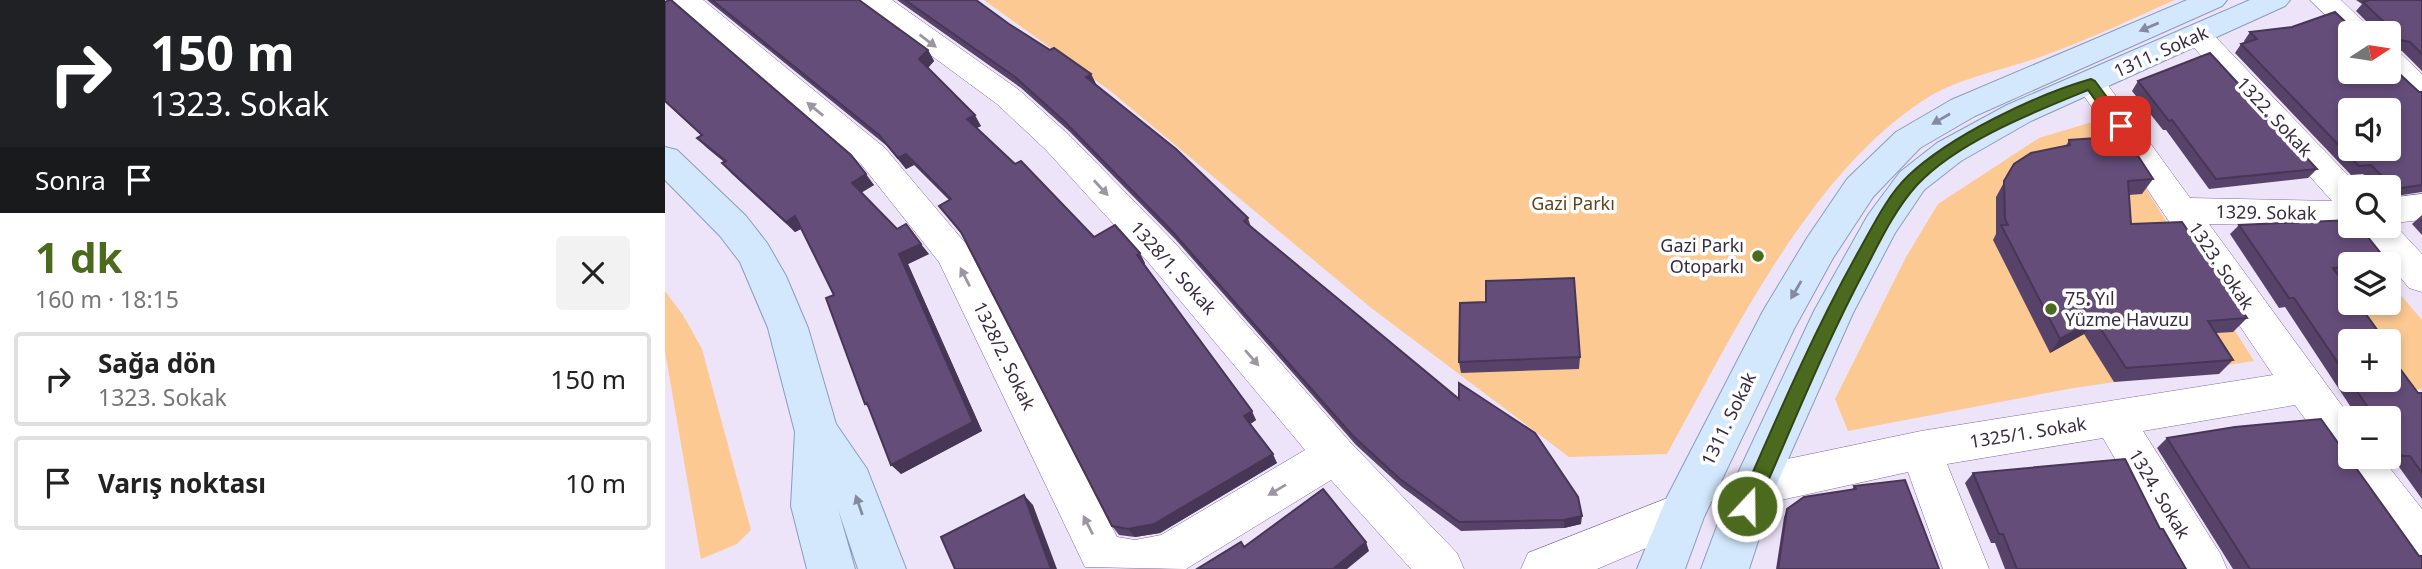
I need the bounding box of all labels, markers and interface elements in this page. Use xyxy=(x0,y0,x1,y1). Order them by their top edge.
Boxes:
text: 150 m xyxy=(150,19,295,85)
street label: 1311. Sokak xyxy=(2110,19,2212,83)
one-way arrow xyxy=(2138,21,2159,32)
north arrow xyxy=(2338,21,2401,84)
map controls xyxy=(2338,21,2401,469)
icon: right xyxy=(35,28,126,119)
one-way arrow xyxy=(919,33,937,48)
street label: 1322. Sokak xyxy=(2232,71,2318,162)
text: 1323. Sokak xyxy=(150,82,329,125)
pin xyxy=(2091,96,2151,156)
button: sound xyxy=(2338,98,2401,161)
one-way arrow xyxy=(806,101,824,116)
icon: arrive xyxy=(2102,107,2140,145)
one-way arrow xyxy=(1932,113,1951,125)
icon: arrive xyxy=(120,161,158,199)
text: Sonra xyxy=(35,162,106,198)
button: search xyxy=(2338,175,2401,238)
one-way arrow xyxy=(1092,179,1108,196)
park label: Gazi Parkı xyxy=(1531,191,1615,215)
street label: 1329. Sokak xyxy=(2215,199,2317,225)
street label: 1328/1. Sokak xyxy=(1125,216,1222,319)
street label: 1323. Sokak xyxy=(2184,217,2260,314)
text: 1 dk xyxy=(35,228,123,285)
place label: Gazi Parkı Otoparkı xyxy=(1660,233,1744,278)
button: close xyxy=(556,236,630,310)
marker: Gazi Parkı Otoparkı xyxy=(1750,248,1766,264)
button: layers xyxy=(2338,252,2401,315)
one-way arrow xyxy=(959,267,970,287)
one-way arrow xyxy=(1789,280,1802,299)
text: 160 m · 18:15 xyxy=(35,283,179,315)
place label: 75. Yıl Yüzme Havuzu xyxy=(2065,286,2189,331)
street label: 1328/2. Sokak xyxy=(968,297,1042,414)
marker: 75. Yıl Yüzme Havuzu xyxy=(2043,301,2059,317)
button: + xyxy=(2338,329,2401,392)
text: Sağa dön xyxy=(98,345,216,381)
one-way arrow xyxy=(1244,349,1260,367)
icon: right xyxy=(39,360,77,398)
text: 150 m xyxy=(550,361,626,397)
street label: 1311. Sokak xyxy=(1695,368,1761,469)
text: 1323. Sokak xyxy=(98,381,227,413)
button: − xyxy=(2338,406,2401,469)
street label: 1325/1. Sokak xyxy=(1968,411,2088,453)
street label: 1324. Sokak xyxy=(2124,444,2196,543)
icon: arrive xyxy=(39,464,77,502)
text: Varış noktası xyxy=(98,465,266,501)
text: 10 m xyxy=(565,465,626,501)
position arrow xyxy=(1710,469,1784,543)
one-way arrow xyxy=(1267,484,1286,497)
one-way arrow xyxy=(853,494,864,515)
one-way arrow xyxy=(1082,515,1093,535)

